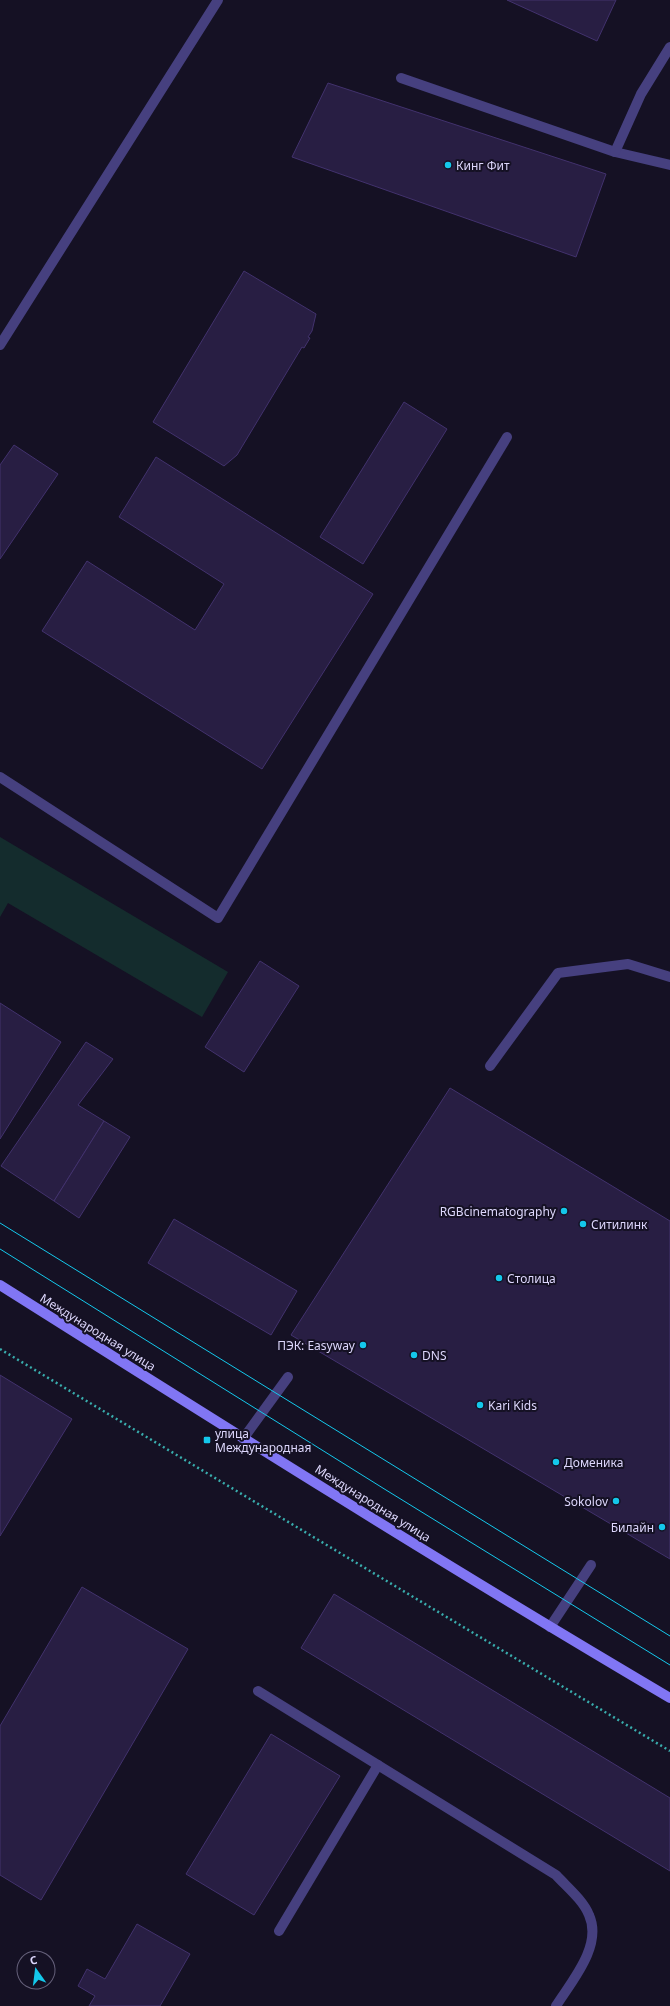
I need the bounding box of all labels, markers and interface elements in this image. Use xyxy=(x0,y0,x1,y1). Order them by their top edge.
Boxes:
place label: Кинг Фит xyxy=(456,157,510,174)
marker: Кинг Фит xyxy=(443,160,453,170)
place label: RGBcinematography xyxy=(440,1203,557,1220)
marker: RGBcinematography xyxy=(559,1206,569,1216)
place label: Ситилинк xyxy=(591,1216,648,1233)
marker: Ситилинк xyxy=(578,1219,588,1229)
place label: Столица xyxy=(507,1270,556,1287)
marker: Столица xyxy=(494,1273,504,1283)
street label: Международная улица xyxy=(37,1289,159,1375)
place label: ПЭК: Easyway xyxy=(277,1337,356,1354)
marker: ПЭК: Easyway xyxy=(358,1340,368,1350)
place label: DNS xyxy=(422,1347,447,1364)
marker: DNS xyxy=(409,1350,419,1360)
place label: Kari Kids xyxy=(488,1397,537,1414)
marker: Kari Kids xyxy=(475,1400,485,1410)
place label: улица Международная xyxy=(215,1425,311,1456)
marker: улица Международная xyxy=(202,1435,212,1445)
place label: Доменика xyxy=(564,1454,623,1471)
marker: Доменика xyxy=(551,1457,561,1467)
street label: Международная улица xyxy=(312,1460,434,1546)
place label: Sokolov xyxy=(564,1493,609,1510)
marker: Sokolov xyxy=(611,1496,621,1506)
place label: Билайн xyxy=(611,1519,654,1536)
marker: Билайн xyxy=(657,1522,667,1532)
north arrow xyxy=(16,1950,56,1990)
text: С xyxy=(28,1952,39,1968)

